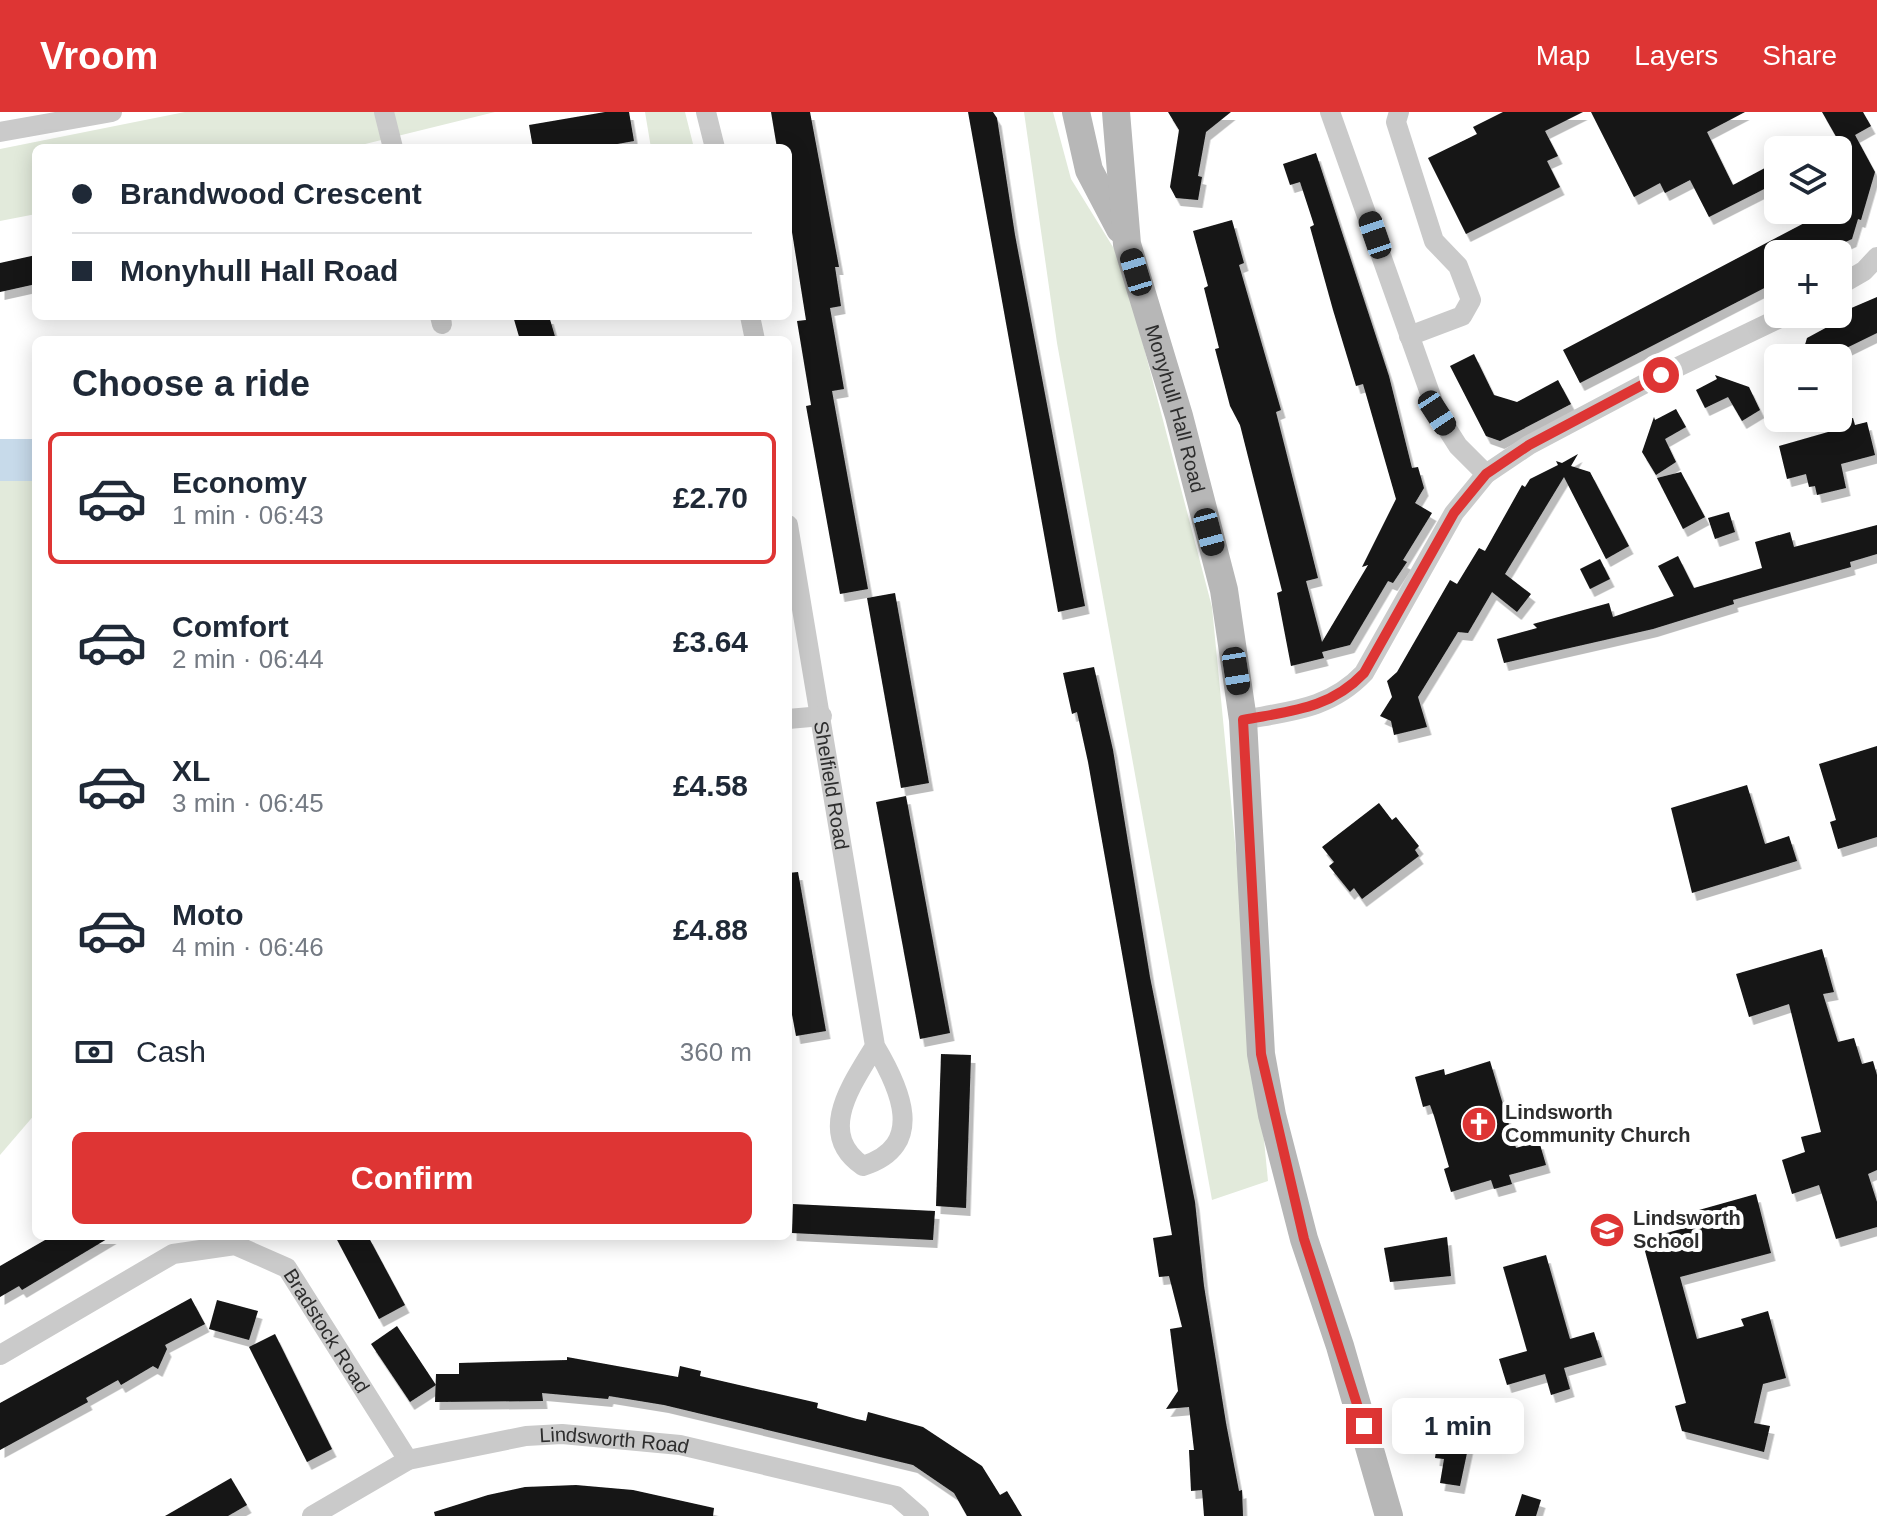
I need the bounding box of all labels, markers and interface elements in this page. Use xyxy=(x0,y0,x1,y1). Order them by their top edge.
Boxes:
text: Vroom xyxy=(40,35,158,77)
text: Map xyxy=(1536,40,1590,71)
text: Layers xyxy=(1634,40,1718,71)
text: Share xyxy=(1762,40,1837,71)
map controls xyxy=(1764,136,1852,432)
button: layers xyxy=(1764,136,1852,224)
text: Brandwood Crescent xyxy=(120,177,422,210)
car xyxy=(1356,208,1394,262)
button: + xyxy=(1764,240,1852,328)
car xyxy=(1118,246,1154,298)
text: Monyhull Hall Road xyxy=(120,254,398,287)
street label: Monyhull Hall Road xyxy=(1141,322,1209,495)
button: − xyxy=(1764,344,1852,432)
route start xyxy=(1643,357,1679,393)
text: Choose a ride xyxy=(72,363,310,404)
car xyxy=(1414,386,1460,440)
icon: car xyxy=(76,462,148,534)
text: Economy xyxy=(172,466,307,499)
text: £2.70 xyxy=(673,481,748,514)
text: 1 min · 06:43 xyxy=(172,500,324,530)
car xyxy=(1191,506,1227,558)
icon: car xyxy=(76,606,148,678)
text: Comfort xyxy=(172,610,289,643)
text: £3.64 xyxy=(673,625,748,658)
text: 2 min · 06:44 xyxy=(172,644,324,674)
car xyxy=(1220,645,1252,697)
street label: Shelfield Road xyxy=(810,719,853,851)
icon: car xyxy=(76,750,148,822)
text: XL xyxy=(172,754,210,787)
text: £4.58 xyxy=(673,769,748,802)
text: 3 min · 06:45 xyxy=(172,788,324,818)
icon: car xyxy=(76,894,148,966)
text: Moto xyxy=(172,898,244,931)
text: £4.88 xyxy=(673,913,748,946)
text: 4 min · 06:46 xyxy=(172,932,324,962)
icon: cash xyxy=(72,1030,116,1074)
text: Cash xyxy=(136,1035,206,1068)
text: 360 m xyxy=(680,1037,752,1067)
place label: Lindsworth Community Church xyxy=(1505,1101,1691,1146)
church icon: Lindsworth Community Church xyxy=(1460,1105,1498,1143)
button: Confirm xyxy=(72,1132,752,1224)
place label: Lindsworth School xyxy=(1633,1207,1741,1252)
school or university icon: Lindsworth School xyxy=(1588,1211,1626,1249)
street label: Bradstock Road xyxy=(279,1265,374,1397)
callout: 1 min xyxy=(1392,1398,1524,1454)
route end xyxy=(1346,1408,1382,1444)
text: 1 min xyxy=(1424,1411,1492,1441)
street label: Lindsworth Road xyxy=(539,1423,691,1458)

